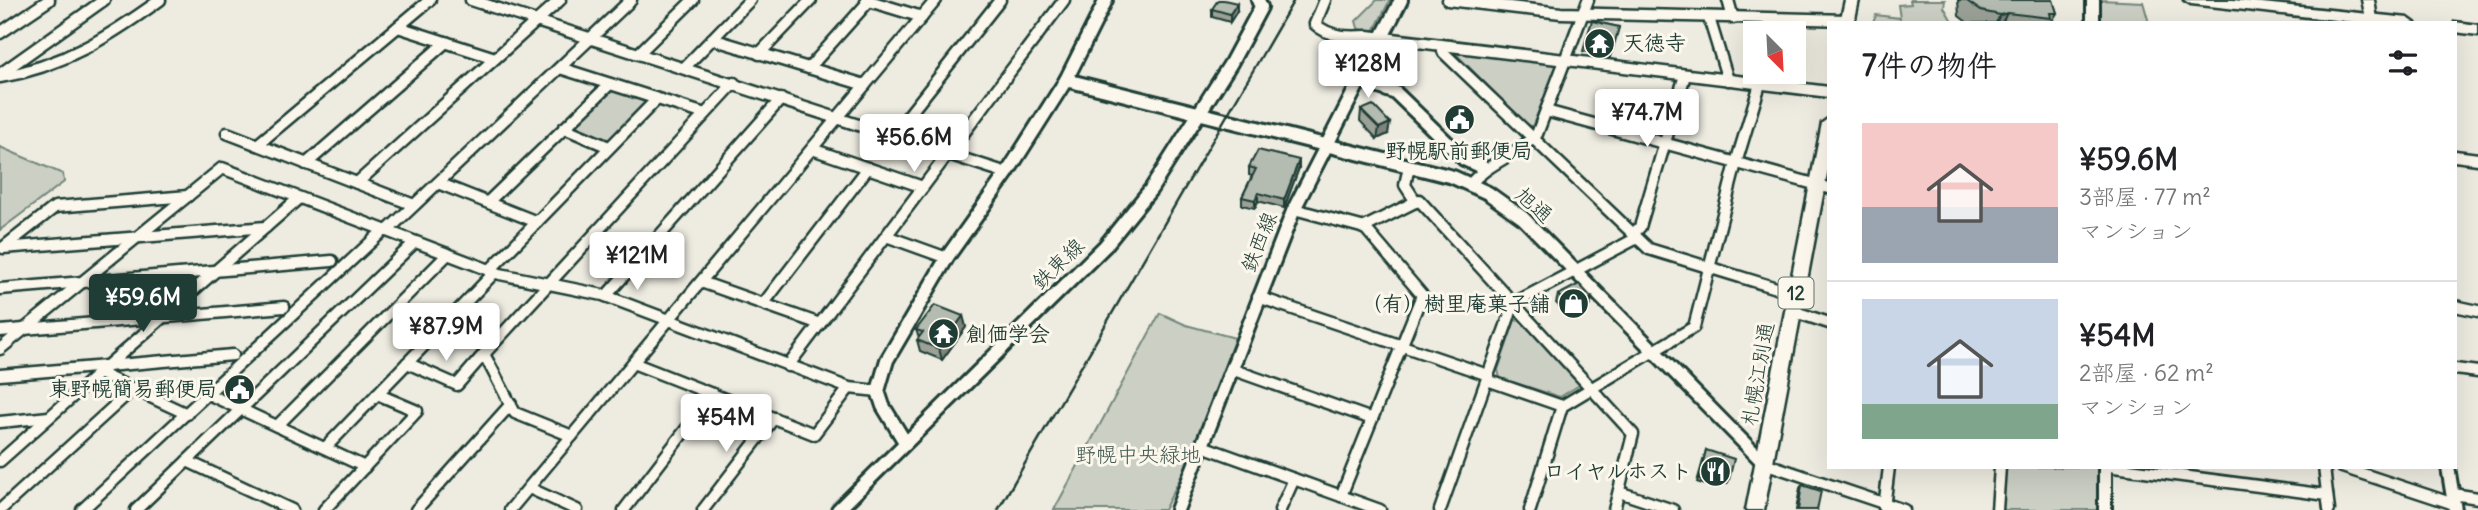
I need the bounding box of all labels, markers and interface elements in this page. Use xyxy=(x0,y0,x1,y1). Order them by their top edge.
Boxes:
north arrow xyxy=(1743,21,1806,84)
map controls xyxy=(1743,21,1806,84)
temple icon: 天徳寺 xyxy=(1583,26,1617,60)
place label: 天徳寺 xyxy=(1623,29,1686,56)
pin: ¥128M xyxy=(1319,41,1417,100)
icon: filters xyxy=(2384,44,2422,82)
text: 7件の物件 xyxy=(1862,46,1997,84)
text: ¥128M xyxy=(1334,48,1402,77)
pin: ¥74.7M xyxy=(1590,90,1704,149)
text: ¥74.7M xyxy=(1611,97,1683,126)
public building icon: 野幌駅前郵便局 xyxy=(1442,102,1476,136)
pin: ¥56.6M xyxy=(857,114,971,174)
text: ¥56.6M xyxy=(876,122,952,151)
place label: 野幌駅前郵便局 xyxy=(1386,137,1533,164)
text: ¥59.6M xyxy=(2079,140,2178,178)
icon: home xyxy=(1918,151,2002,235)
street label: 旭通 xyxy=(1510,181,1559,229)
text: 3部屋 · 77 m² xyxy=(2079,182,2211,211)
street label: 鉄西線 xyxy=(1234,208,1283,276)
text: マンション xyxy=(2079,216,2193,245)
pin: ¥121M xyxy=(588,232,686,292)
street label: 鉄東線 xyxy=(1026,232,1090,295)
text: ¥121M xyxy=(606,240,669,269)
pin: ¥59.6M xyxy=(86,274,200,334)
road number: 12 xyxy=(1778,278,1814,308)
text: ¥59.6M xyxy=(105,282,181,311)
shop icon: （有）樹里庵菓子舗 xyxy=(1556,287,1590,321)
place label: （有）樹里庵菓子舗 xyxy=(1361,290,1550,317)
pin: ¥87.9M xyxy=(389,304,503,363)
text: ¥87.9M xyxy=(409,311,483,340)
text: ¥54M xyxy=(2079,316,2156,354)
temple icon: 創価学会 xyxy=(926,317,960,351)
place label: 創価学会 xyxy=(966,320,1050,347)
street label: 札幌江別通 xyxy=(1735,320,1780,428)
icon: home xyxy=(1918,327,2002,411)
text: 2部屋 · 62 m² xyxy=(2079,358,2214,387)
public building icon: 東野幌簡易郵便局 xyxy=(223,372,257,406)
place label: 東野幌簡易郵便局 xyxy=(49,375,217,402)
text: マンション xyxy=(2079,392,2193,421)
pin: ¥54M xyxy=(685,394,767,454)
text: ¥54M xyxy=(697,402,755,431)
park label: 野幌中央緑地 xyxy=(1075,441,1201,468)
restaurant icon: ロイヤルホスト xyxy=(1698,454,1732,488)
place label: ロイヤルホスト xyxy=(1544,457,1692,484)

